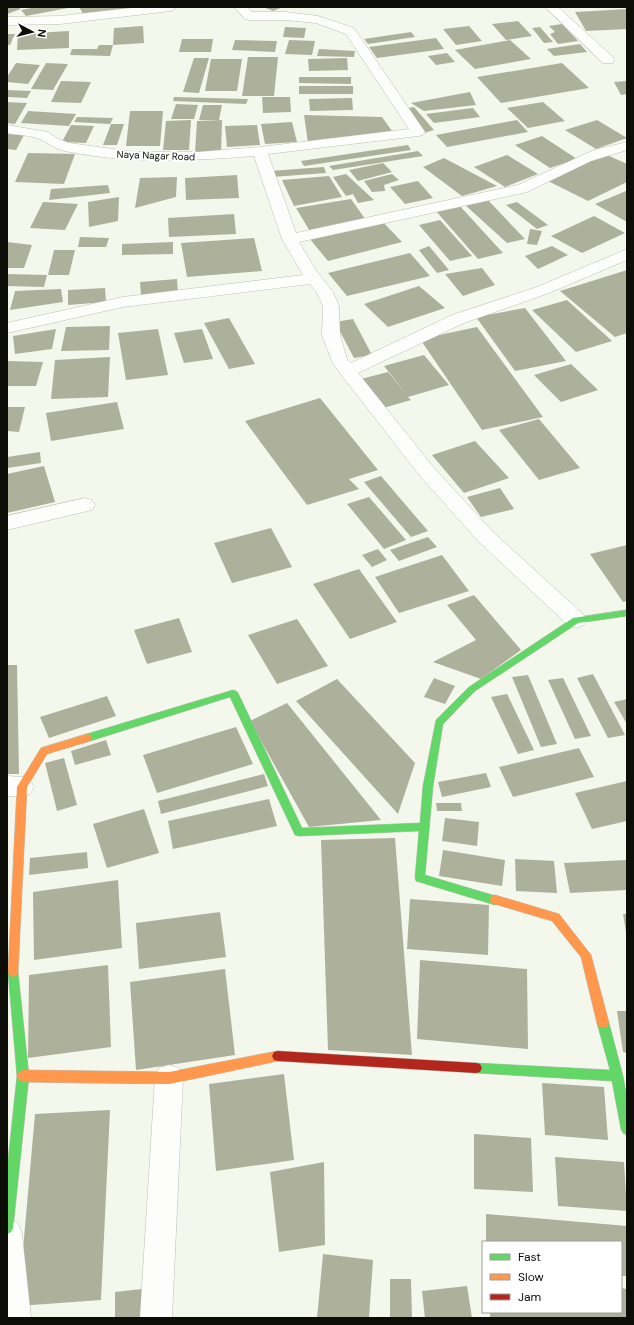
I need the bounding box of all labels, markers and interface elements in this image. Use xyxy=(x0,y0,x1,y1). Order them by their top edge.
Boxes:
north arrow xyxy=(12,12,52,52)
text: N xyxy=(34,28,49,38)
street label: Naya Nagar Road xyxy=(116,148,195,163)
legend xyxy=(482,1241,622,1313)
text: Fast xyxy=(518,1249,541,1265)
text: Slow xyxy=(518,1269,544,1285)
text: Jam xyxy=(518,1289,541,1305)

